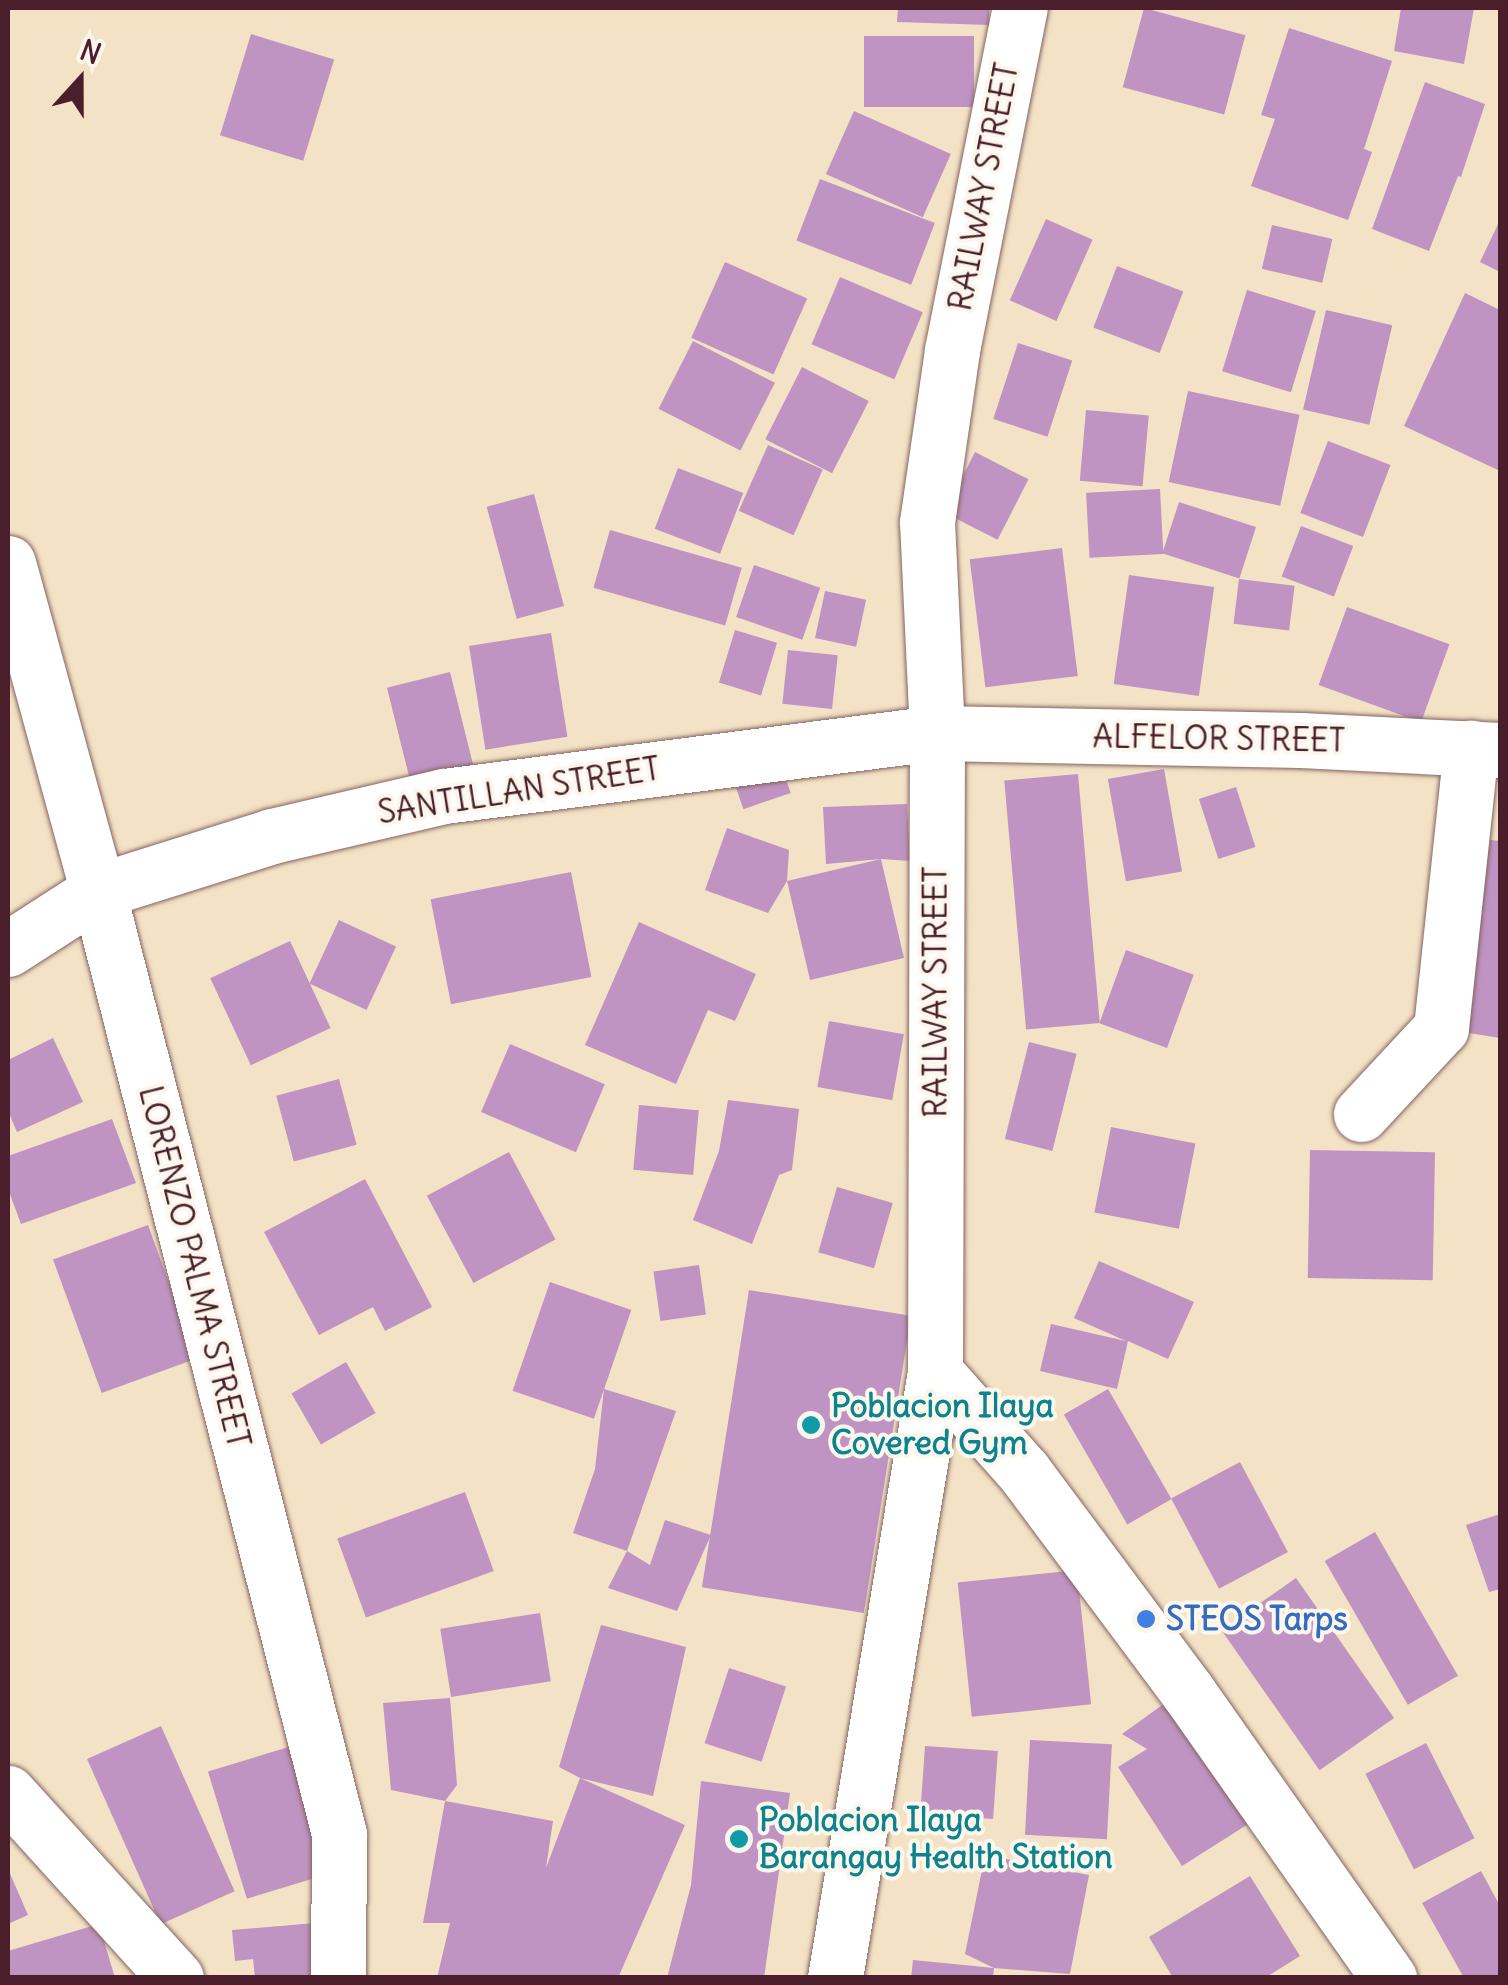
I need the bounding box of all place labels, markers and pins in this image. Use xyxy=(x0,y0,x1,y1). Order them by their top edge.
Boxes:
place label: Poblacion Ilaya Covered Gym xyxy=(831,1388,1054,1463)
marker: Poblacion Ilaya Covered Gym xyxy=(800,1414,822,1436)
place label: STEOS Tarps xyxy=(1166,1600,1348,1638)
marker: STEOS Tarps xyxy=(1135,1608,1157,1630)
place label: Poblacion Ilaya Barangay Health Station xyxy=(759,1802,1113,1877)
marker: Poblacion Ilaya Barangay Health Station xyxy=(728,1828,750,1850)

